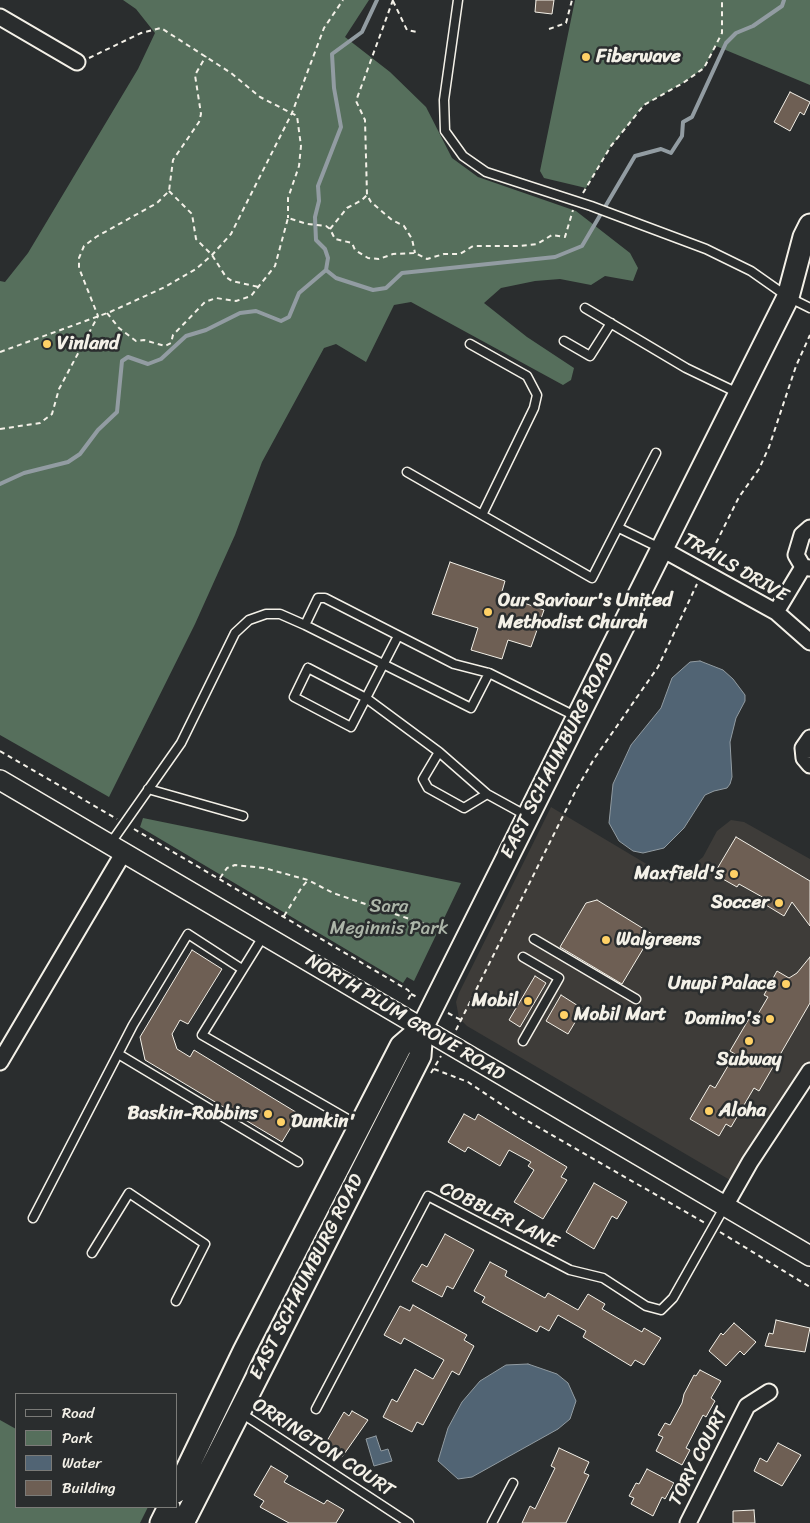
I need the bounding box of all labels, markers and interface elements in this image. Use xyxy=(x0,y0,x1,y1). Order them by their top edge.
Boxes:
place label: Fiberwave xyxy=(596,46,681,68)
marker: Fiberwave xyxy=(580,51,592,63)
place label: Vinland xyxy=(57,333,119,355)
marker: Vinland xyxy=(41,338,53,350)
street label: TRAILS DRIVE xyxy=(678,529,792,607)
place label: Our Saviour's United Methodist Church xyxy=(498,590,672,634)
marker: Our Saviour's United Methodist Church xyxy=(482,606,494,618)
street label: EAST SCHAUMBURG ROAD xyxy=(496,650,620,862)
place label: Maxfield's xyxy=(634,863,724,885)
marker: Maxfield's xyxy=(728,868,740,880)
place label: Soccer xyxy=(711,892,769,914)
park label: Sara Meginnis Park xyxy=(330,896,448,940)
marker: Soccer xyxy=(773,897,785,909)
place label: Walgreens xyxy=(616,929,701,951)
marker: Walgreens xyxy=(600,934,612,946)
street label: NORTH PLUM GROVE ROAD xyxy=(301,950,509,1086)
place label: Unupi Palace xyxy=(668,973,776,995)
marker: Unupi Palace xyxy=(780,978,792,990)
place label: Mobil xyxy=(472,990,518,1012)
marker: Mobil xyxy=(522,995,534,1007)
place label: Mobil Mart xyxy=(574,1004,666,1026)
place label: Domino's xyxy=(685,1008,760,1030)
marker: Mobil Mart xyxy=(558,1009,570,1021)
marker: Domino's xyxy=(764,1013,776,1025)
marker: Subway xyxy=(743,1035,755,1047)
place label: Subway xyxy=(717,1049,781,1071)
place label: Aloha xyxy=(719,1100,766,1122)
place label: Baskin-Robbins xyxy=(127,1103,258,1125)
marker: Aloha xyxy=(703,1105,715,1117)
marker: Baskin-Robbins xyxy=(262,1108,274,1120)
place label: Dunkin' xyxy=(291,1111,356,1133)
marker: Dunkin' xyxy=(275,1116,287,1128)
street label: EAST SCHAUMBURG ROAD xyxy=(245,1171,369,1383)
street label: COBBLER LANE xyxy=(436,1177,562,1255)
legend xyxy=(15,1393,178,1508)
street label: ORRINGTON COURT xyxy=(248,1394,398,1502)
text: Road xyxy=(62,1400,94,1426)
street label: TORY COURT xyxy=(664,1404,734,1510)
text: Park xyxy=(62,1425,93,1451)
text: Water xyxy=(62,1450,102,1476)
text: Building xyxy=(62,1475,116,1501)

